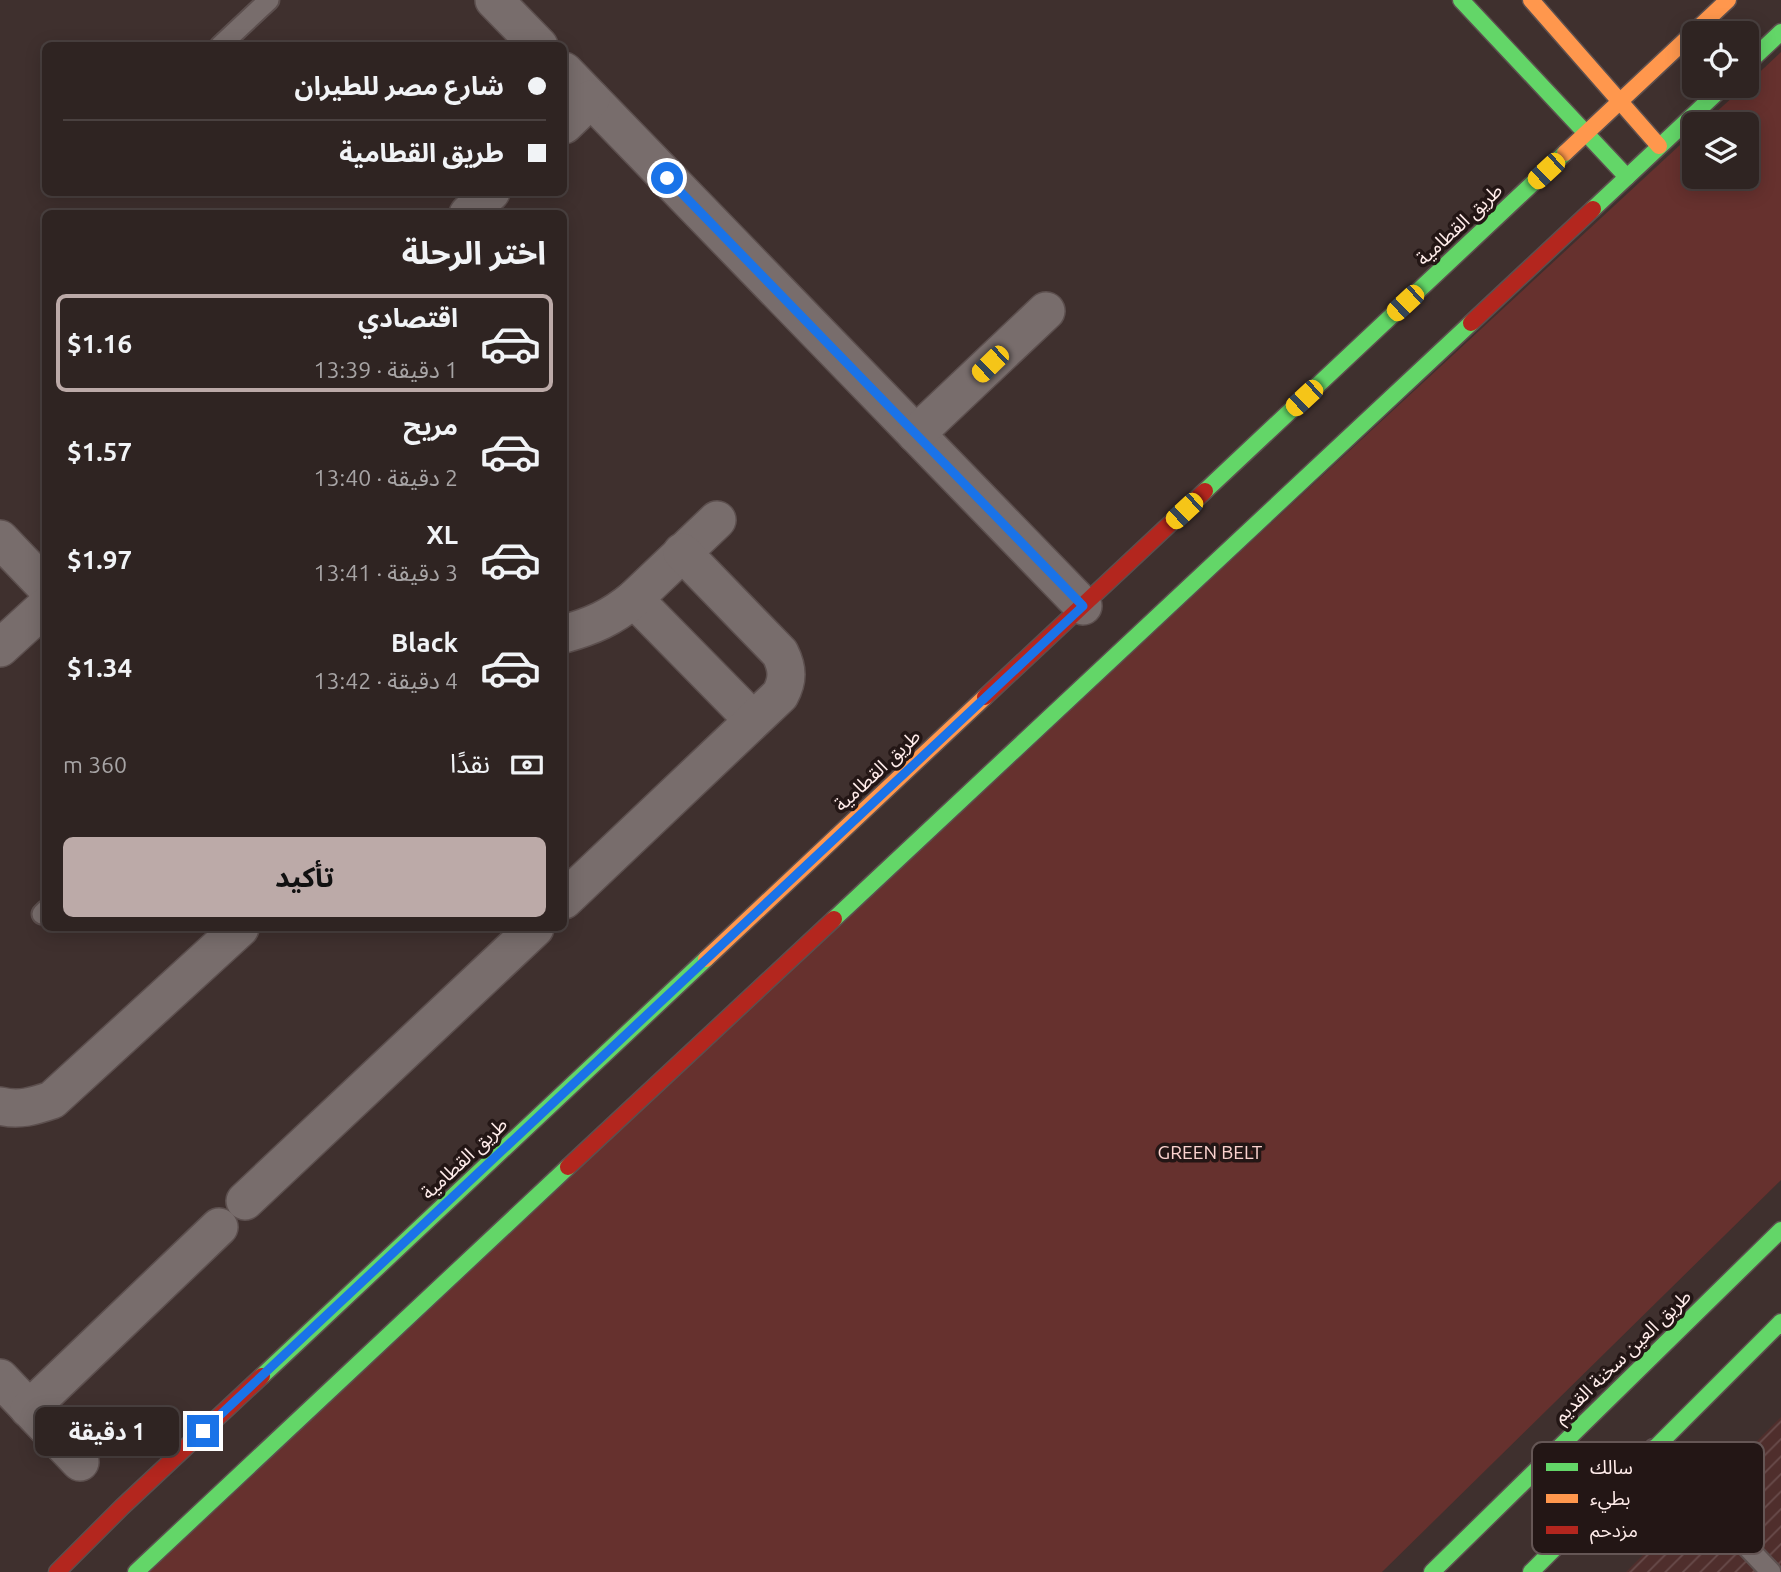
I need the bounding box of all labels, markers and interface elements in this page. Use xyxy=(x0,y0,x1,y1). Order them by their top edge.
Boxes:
map controls xyxy=(1682,21,1759,189)
button: locate xyxy=(1682,21,1759,98)
text: شارع مصر للطيران xyxy=(294,71,504,100)
button: layers xyxy=(1682,112,1759,189)
text: طريق القطامية xyxy=(339,138,504,167)
car xyxy=(1524,149,1569,193)
route start xyxy=(651,162,683,194)
street label: طريق القطامية xyxy=(1411,179,1507,270)
text: اختر الرحلة xyxy=(402,234,546,270)
car xyxy=(1383,281,1428,325)
text: اقتصادي xyxy=(358,303,458,332)
icon: car xyxy=(479,312,542,375)
text: $1.16 xyxy=(67,329,132,358)
car xyxy=(968,342,1013,386)
text: 1 دقيقة · 13:39 xyxy=(314,357,458,382)
car xyxy=(1282,376,1327,420)
text: مريح xyxy=(403,411,458,440)
icon: car xyxy=(479,420,542,483)
text: $1.57 xyxy=(67,437,132,466)
text: 2 دقيقة · 13:40 xyxy=(314,465,458,490)
car xyxy=(1162,489,1207,533)
text: XL xyxy=(427,520,458,549)
icon: car xyxy=(479,528,542,591)
text: $1.97 xyxy=(67,545,132,574)
text: 3 دقيقة · 13:41 xyxy=(314,560,458,585)
text: Black xyxy=(391,628,458,657)
icon: car xyxy=(479,636,542,699)
text: $1.34 xyxy=(67,653,132,682)
text: 4 دقيقة · 13:42 xyxy=(314,668,458,693)
street label: طريق القطامية xyxy=(829,725,925,816)
icon: cash xyxy=(508,746,546,784)
text: نقدًا xyxy=(450,749,490,778)
text: 360 m xyxy=(63,752,127,777)
button: تأكيد xyxy=(63,837,546,917)
street label: طريق القطامية xyxy=(416,1113,512,1204)
park label: GREEN BELT xyxy=(1158,1141,1263,1163)
street label: طريق العين سخنة القديم xyxy=(1549,1285,1698,1430)
callout: 1 دقيقة xyxy=(35,1406,178,1456)
route end xyxy=(187,1415,219,1447)
text: 1 دقيقة xyxy=(69,1419,145,1444)
legend xyxy=(1532,1442,1764,1554)
text: سالك xyxy=(1590,1456,1633,1478)
text: بطيء xyxy=(1590,1487,1630,1513)
text: مزدحم xyxy=(1590,1519,1638,1545)

